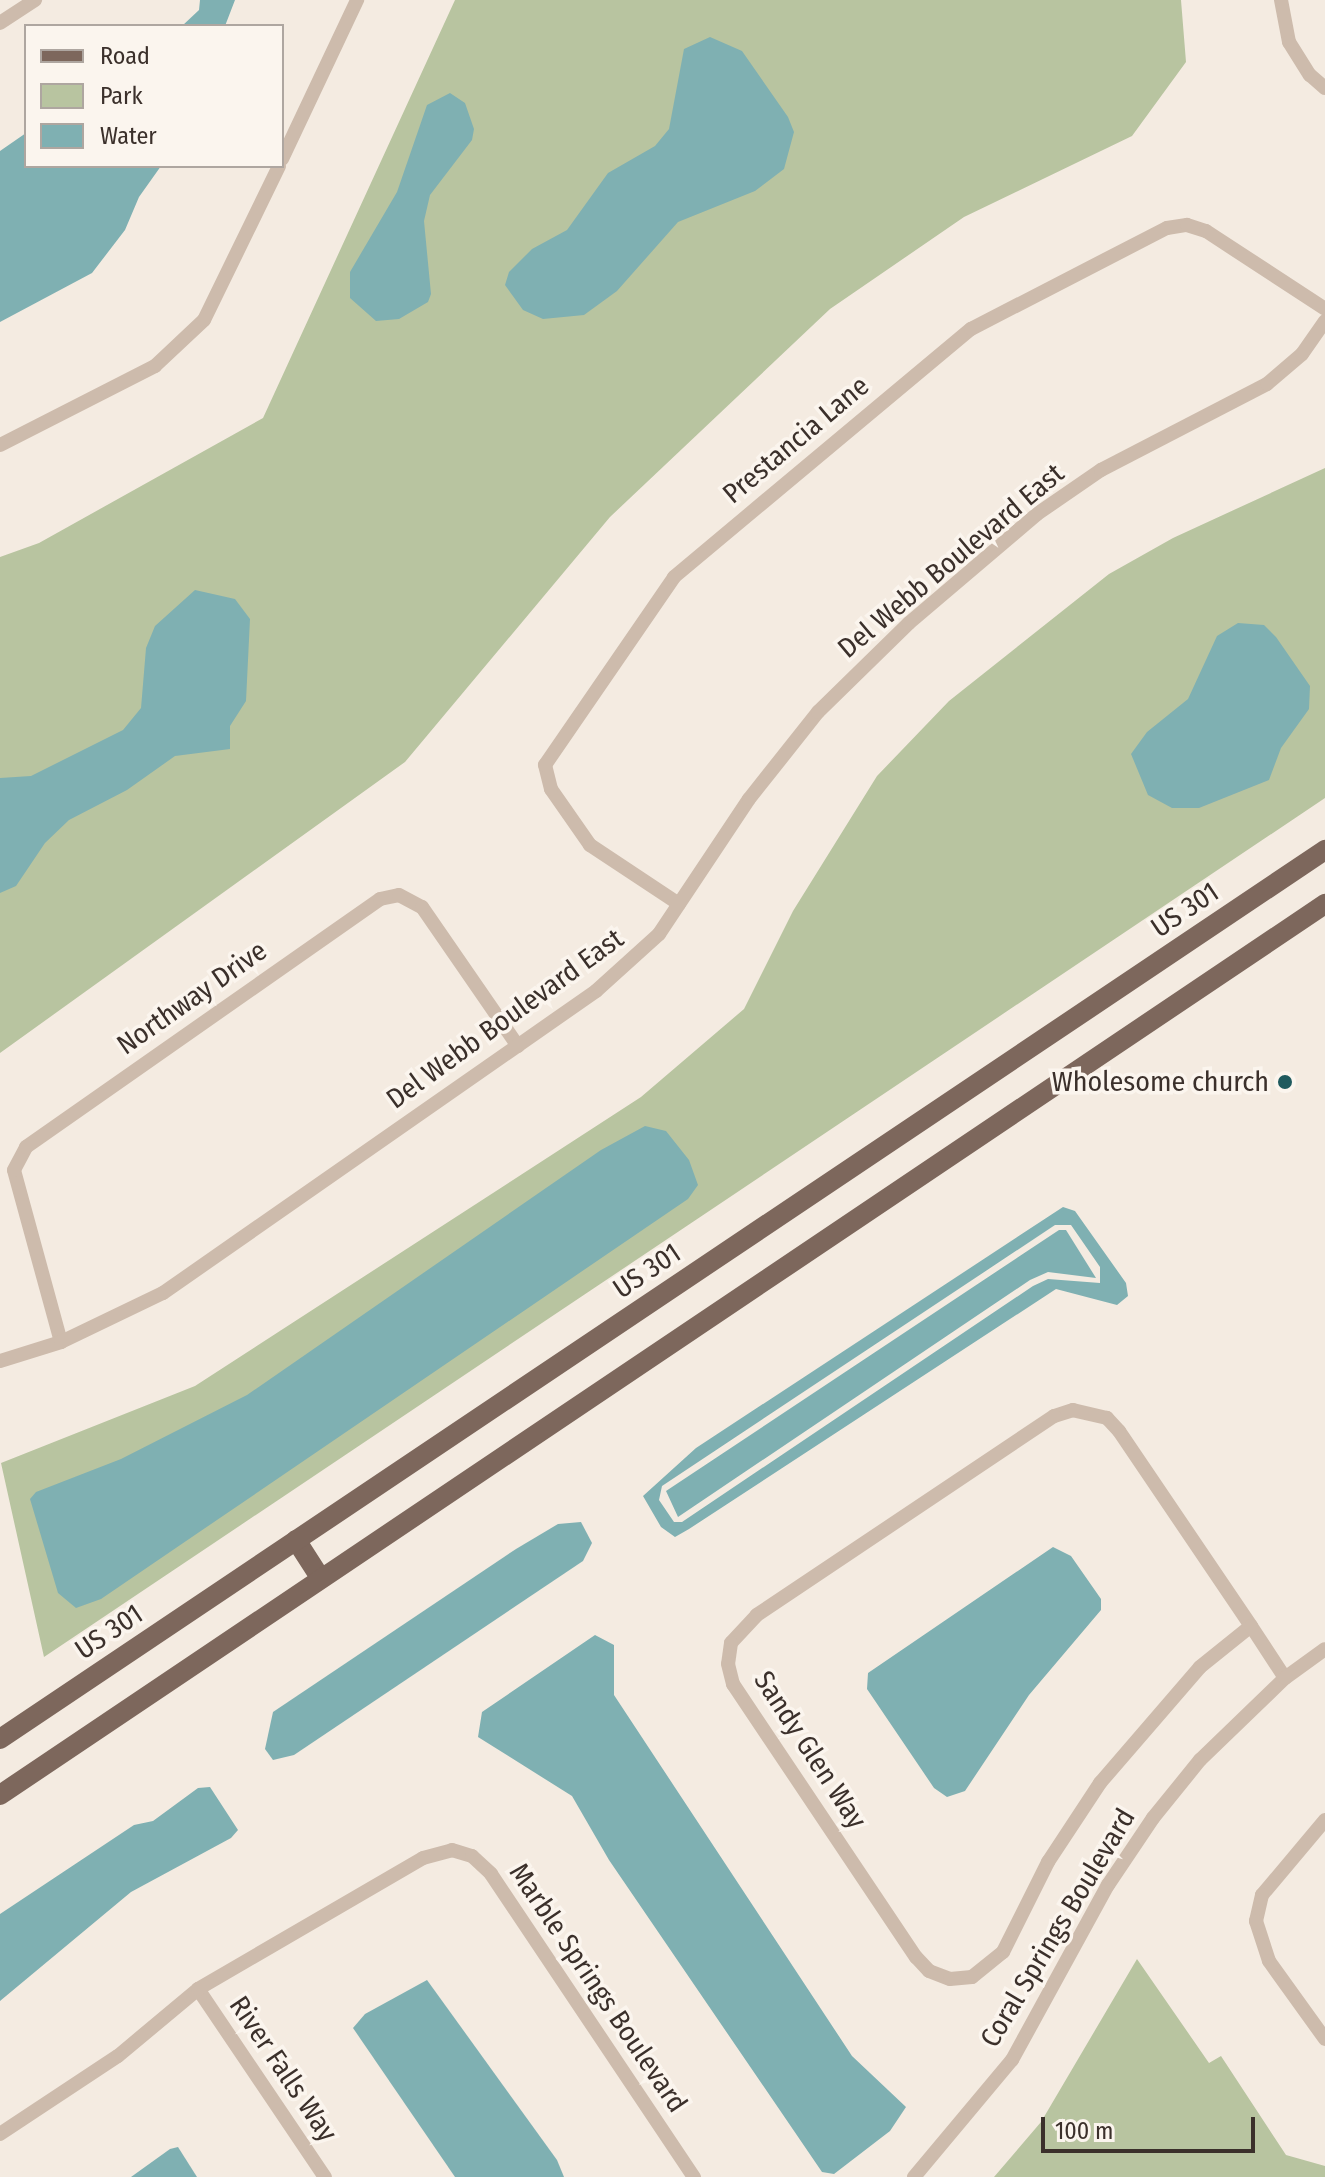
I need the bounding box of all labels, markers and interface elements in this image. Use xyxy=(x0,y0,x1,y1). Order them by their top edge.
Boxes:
legend xyxy=(24,24,284,168)
text: Road xyxy=(100,42,150,70)
text: Park xyxy=(100,82,143,110)
text: Water xyxy=(100,122,157,150)
street label: Prestancia Lane xyxy=(716,369,876,511)
street label: Del Webb Boulevard East xyxy=(831,457,1071,665)
street label: US 301 xyxy=(1145,875,1225,945)
street label: Del Webb Boulevard East xyxy=(380,922,630,1116)
street label: Northway Drive xyxy=(111,934,273,1062)
place label: Wholesome church xyxy=(1052,1065,1269,1099)
marker: Wholesome church xyxy=(1276,1073,1294,1091)
street label: US 301 xyxy=(607,1236,687,1306)
street label: US 301 xyxy=(69,1597,149,1667)
street label: Sandy Glen Way xyxy=(747,1665,873,1835)
street label: Coral Springs Boulevard xyxy=(974,1803,1142,2053)
street label: Marble Springs Boulevard xyxy=(502,1857,694,2119)
street label: River Falls Way xyxy=(222,1990,344,2148)
scale bar xyxy=(1045,2101,1259,2151)
text: 100 m xyxy=(1055,2117,1113,2145)

